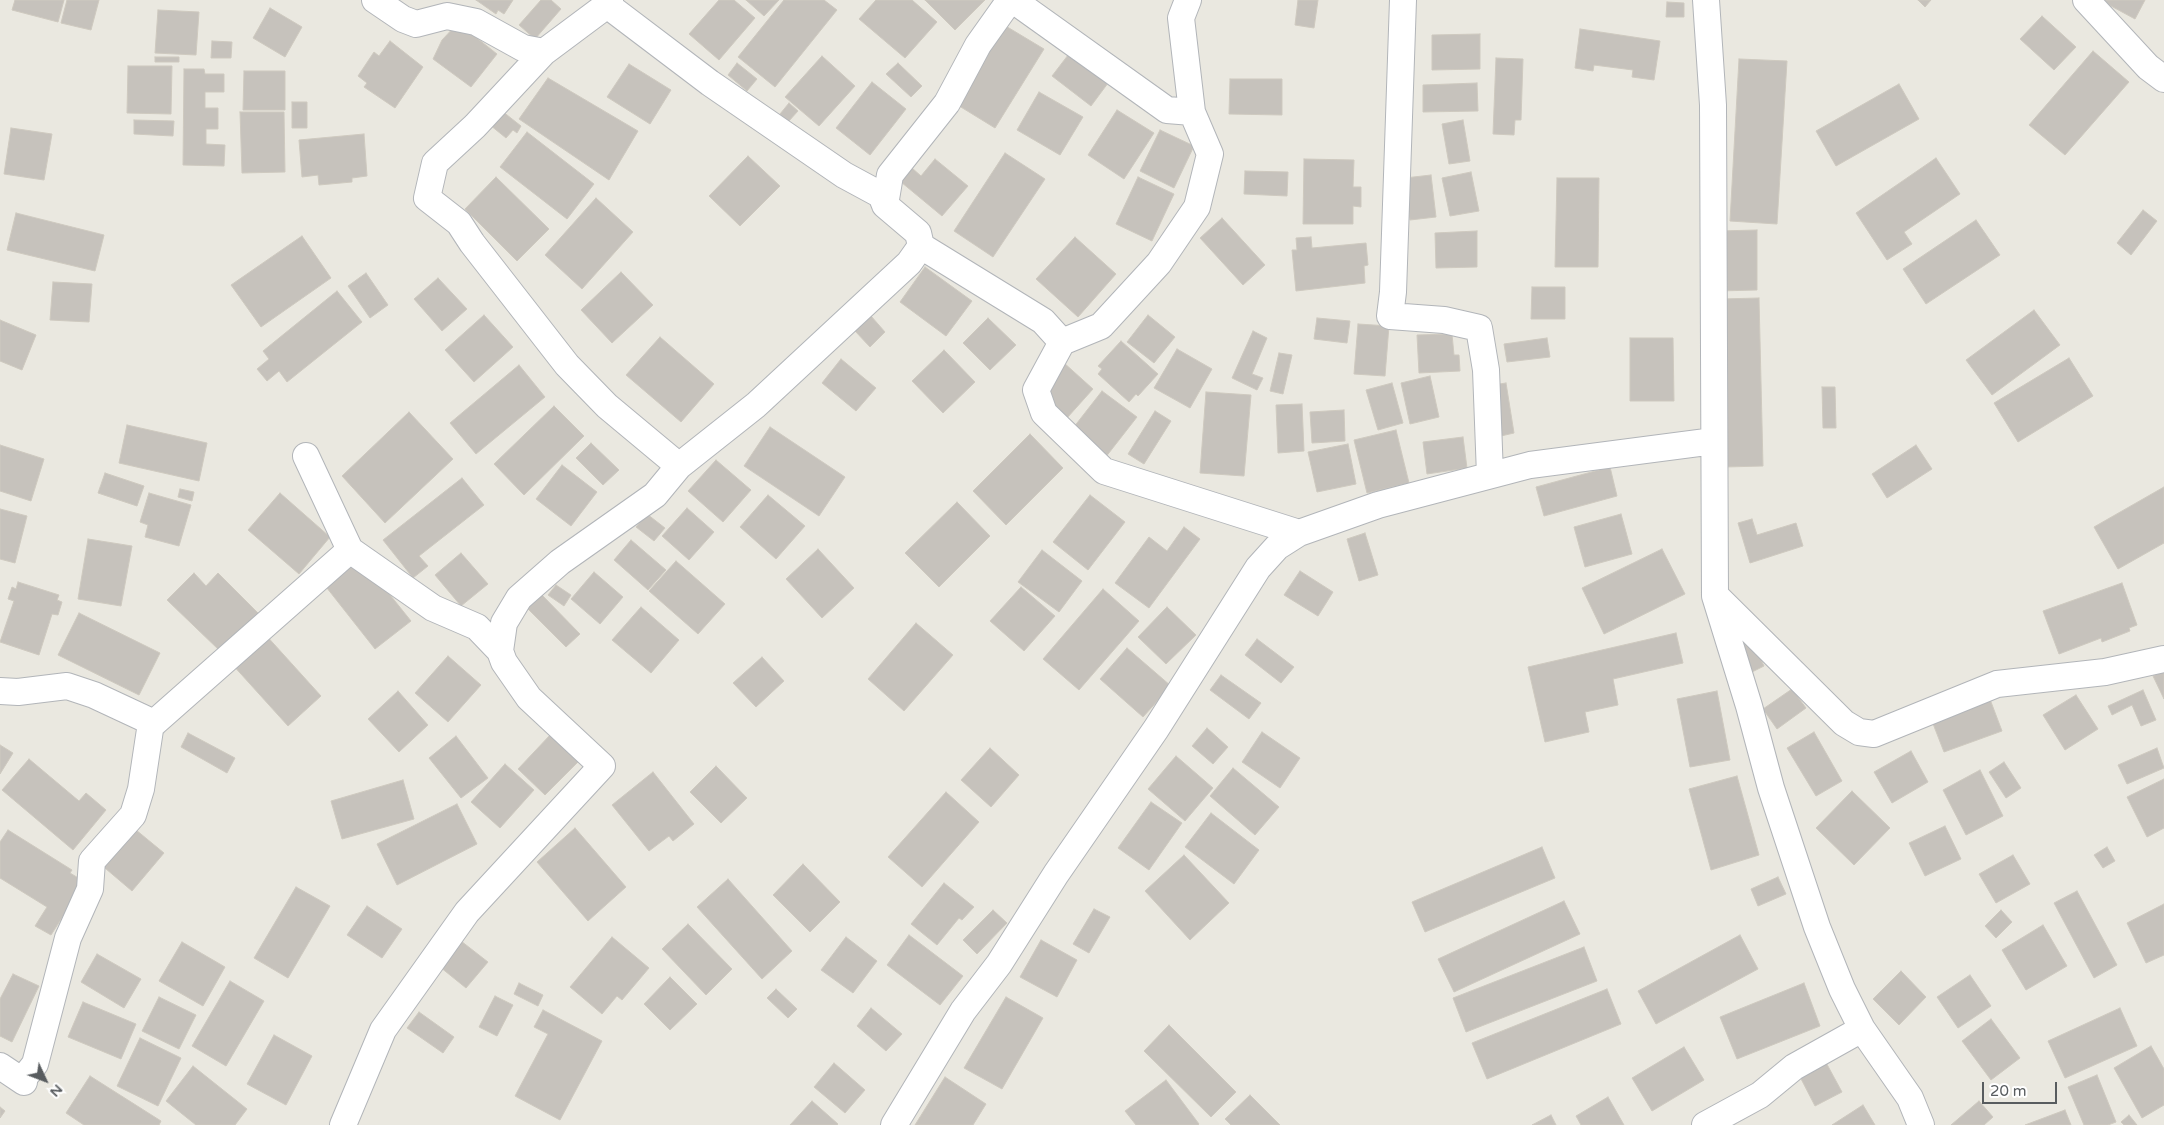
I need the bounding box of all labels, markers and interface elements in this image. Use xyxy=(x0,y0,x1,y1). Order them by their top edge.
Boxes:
north arrow xyxy=(20,1055,70,1105)
scale bar xyxy=(1984,1072,2059,1104)
text: N xyxy=(46,1081,66,1100)
text: 20 m xyxy=(1990,1082,2027,1100)

